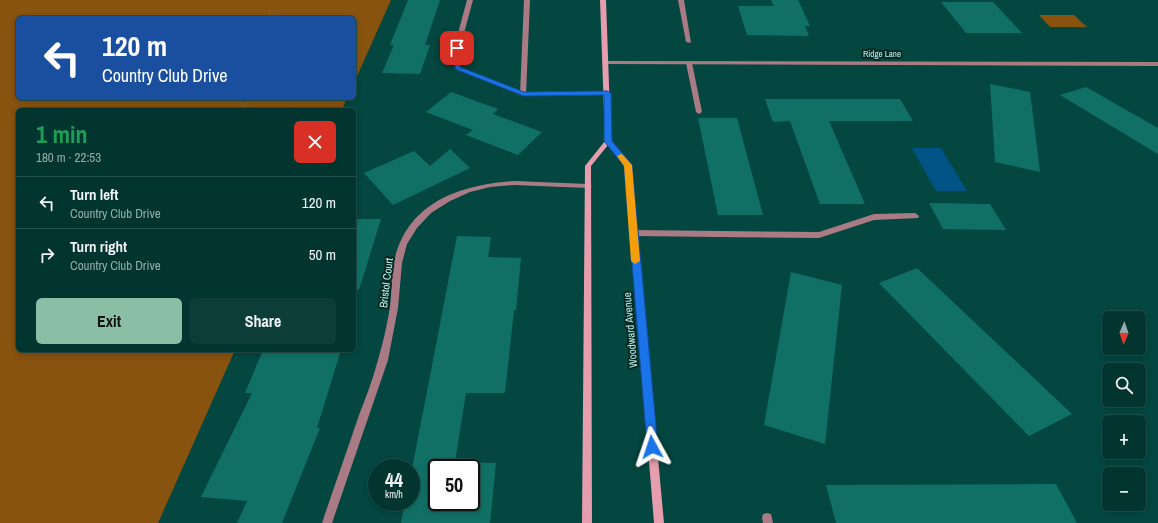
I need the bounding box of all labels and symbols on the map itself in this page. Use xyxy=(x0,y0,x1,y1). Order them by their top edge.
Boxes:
pin xyxy=(440,31,474,65)
street label: Ridge Lane xyxy=(863,48,901,60)
street label: Bristol Court xyxy=(376,257,396,309)
street label: Woodward Avenue xyxy=(620,292,640,368)
north arrow xyxy=(1102,311,1146,355)
position arrow xyxy=(631,426,673,468)
speed limit sign: 50 xyxy=(428,459,480,511)

